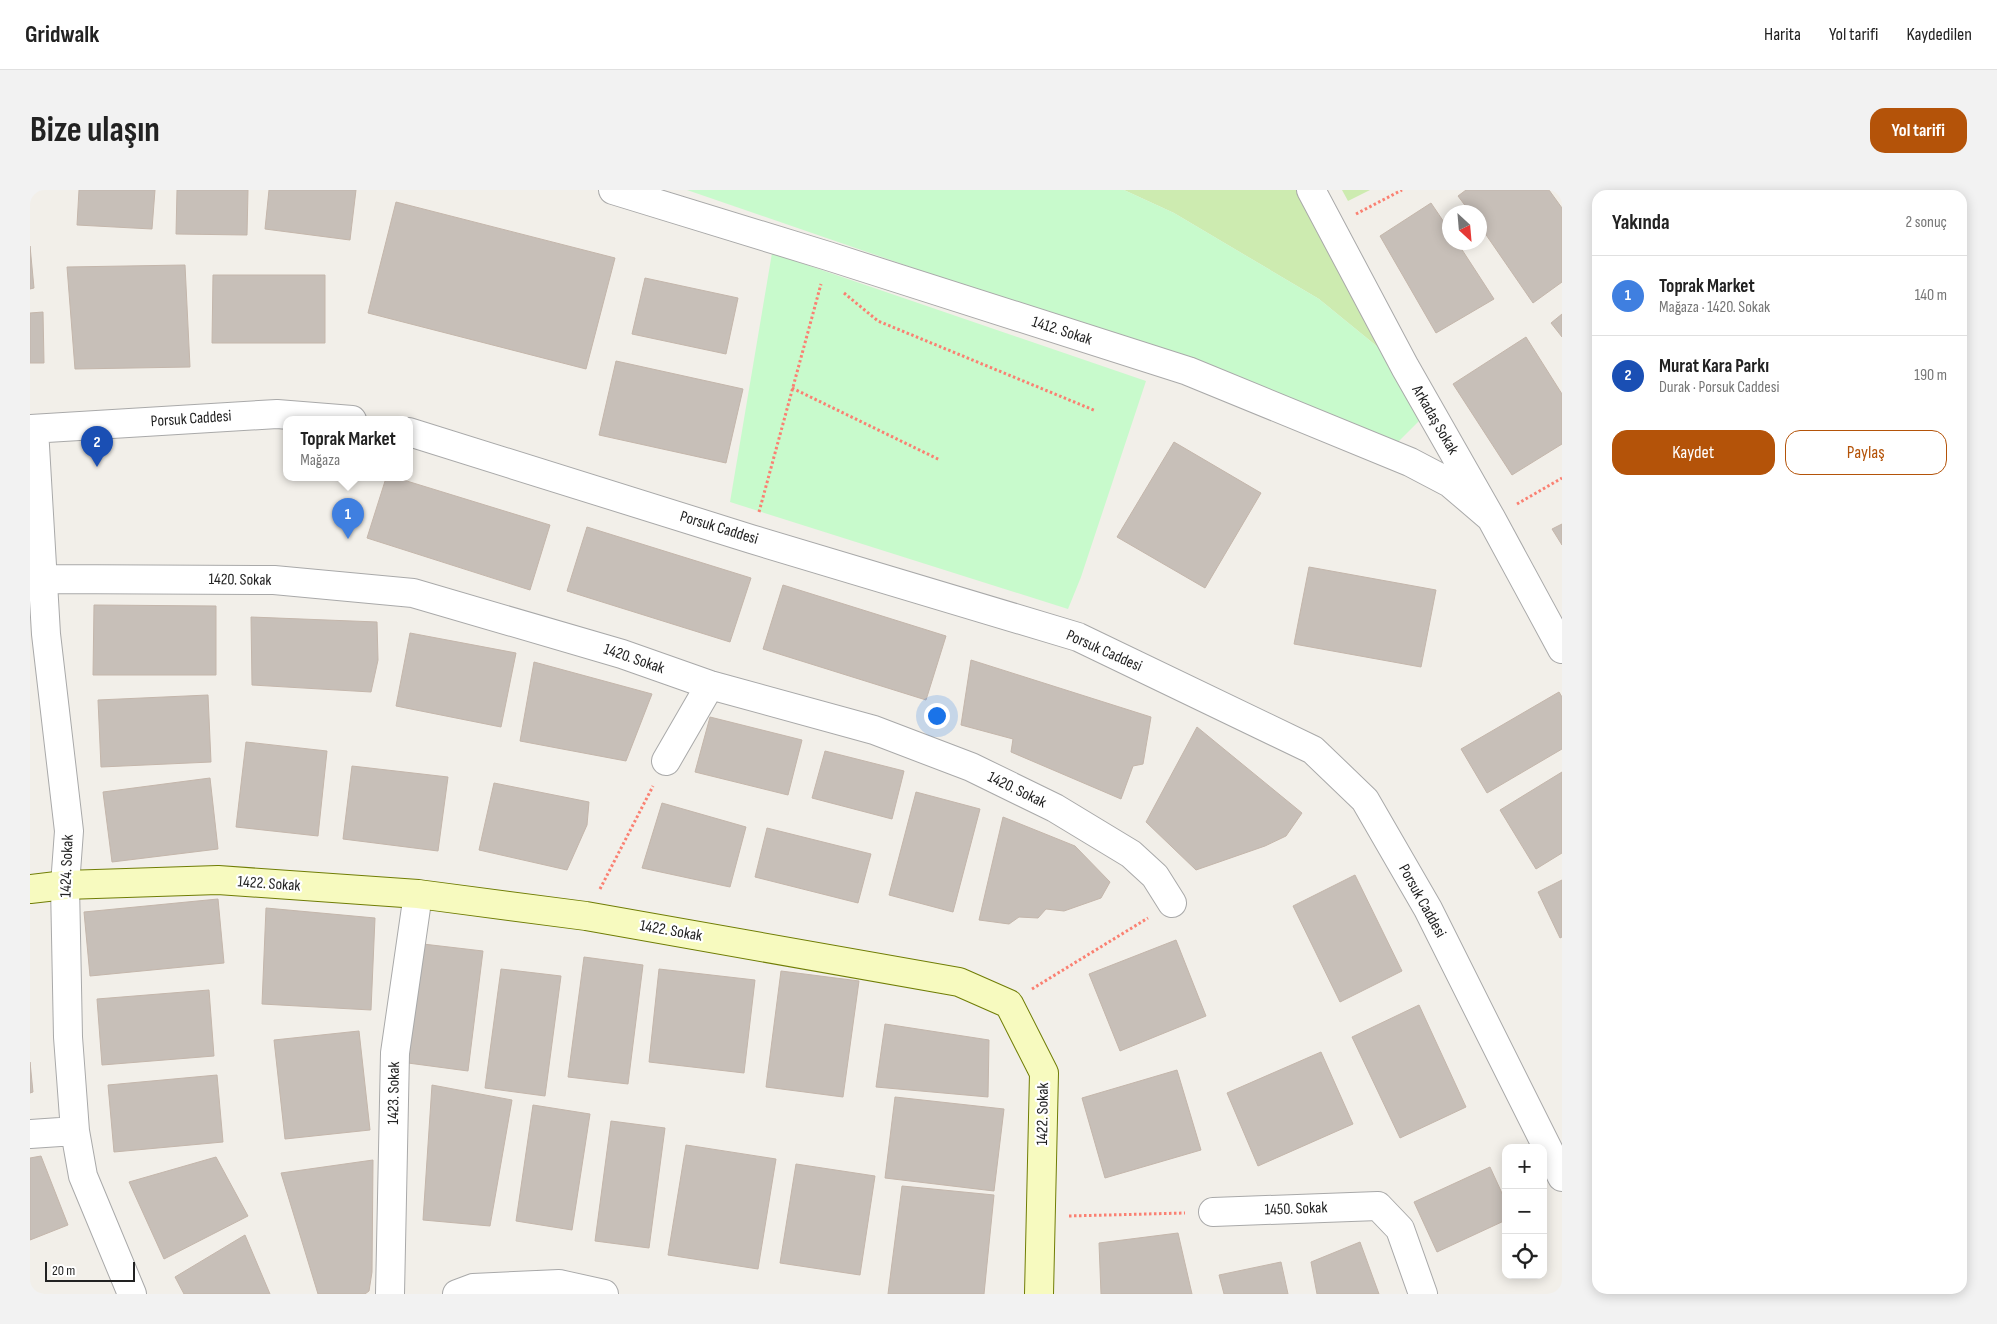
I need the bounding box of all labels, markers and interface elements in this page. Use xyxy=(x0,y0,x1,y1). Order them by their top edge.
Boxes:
text: Gridwalk xyxy=(25,20,99,49)
text: Harita xyxy=(1764,24,1801,45)
text: Yol tarifi xyxy=(1829,24,1878,45)
text: Kaydedilen xyxy=(1906,24,1972,45)
button: Yol tarifi xyxy=(1870,108,1967,153)
text: Bize ulaşın xyxy=(30,109,160,152)
north arrow xyxy=(1442,205,1487,250)
text: Yakında xyxy=(1612,210,1669,235)
text: 2 sonuç xyxy=(1906,213,1947,232)
text: Toprak Market xyxy=(1659,275,1755,298)
text: 1 xyxy=(1625,286,1631,305)
text: 140 m xyxy=(1915,286,1947,305)
text: Mağaza · 1420. Sokak xyxy=(1659,298,1770,317)
street label: 1412. Sokak xyxy=(1030,312,1094,350)
text: Murat Kara Parkı xyxy=(1659,355,1769,378)
text: 2 xyxy=(1624,366,1632,385)
text: 190 m xyxy=(1914,366,1947,385)
text: Durak · Porsuk Caddesi xyxy=(1659,378,1779,397)
street label: Arkadaş Sokak xyxy=(1407,381,1462,458)
street label: Porsuk Caddesi xyxy=(150,407,232,431)
popup xyxy=(283,416,413,481)
pin: 2 xyxy=(81,426,113,467)
text: Toprak Market xyxy=(300,428,396,451)
button: Kaydet xyxy=(1612,430,1775,475)
button: Paylaş xyxy=(1785,430,1947,475)
text: Mağaza xyxy=(300,451,340,470)
pin: 1 xyxy=(332,498,364,539)
street label: Porsuk Caddesi xyxy=(677,507,761,549)
street label: 1420. Sokak xyxy=(208,570,272,590)
street label: Porsuk Caddesi xyxy=(1063,626,1145,676)
street label: 1420. Sokak xyxy=(601,640,667,678)
your location xyxy=(924,703,950,729)
street label: 1420. Sokak xyxy=(985,768,1049,812)
street label: 1424. Sokak xyxy=(56,834,78,898)
street label: Porsuk Caddesi xyxy=(1394,861,1450,941)
street label: 1422. Sokak xyxy=(237,872,301,896)
street label: 1422. Sokak xyxy=(638,916,704,946)
street label: 1423. Sokak xyxy=(384,1061,404,1125)
street label: 1422. Sokak xyxy=(1033,1082,1053,1146)
map controls xyxy=(1502,1144,1547,1279)
button: + xyxy=(1502,1144,1547,1189)
button: − xyxy=(1502,1189,1547,1234)
street label: 1450. Sokak xyxy=(1264,1198,1328,1220)
button: locate xyxy=(1502,1234,1547,1279)
scale bar xyxy=(45,1259,135,1282)
text: 20 m xyxy=(52,1262,75,1279)

